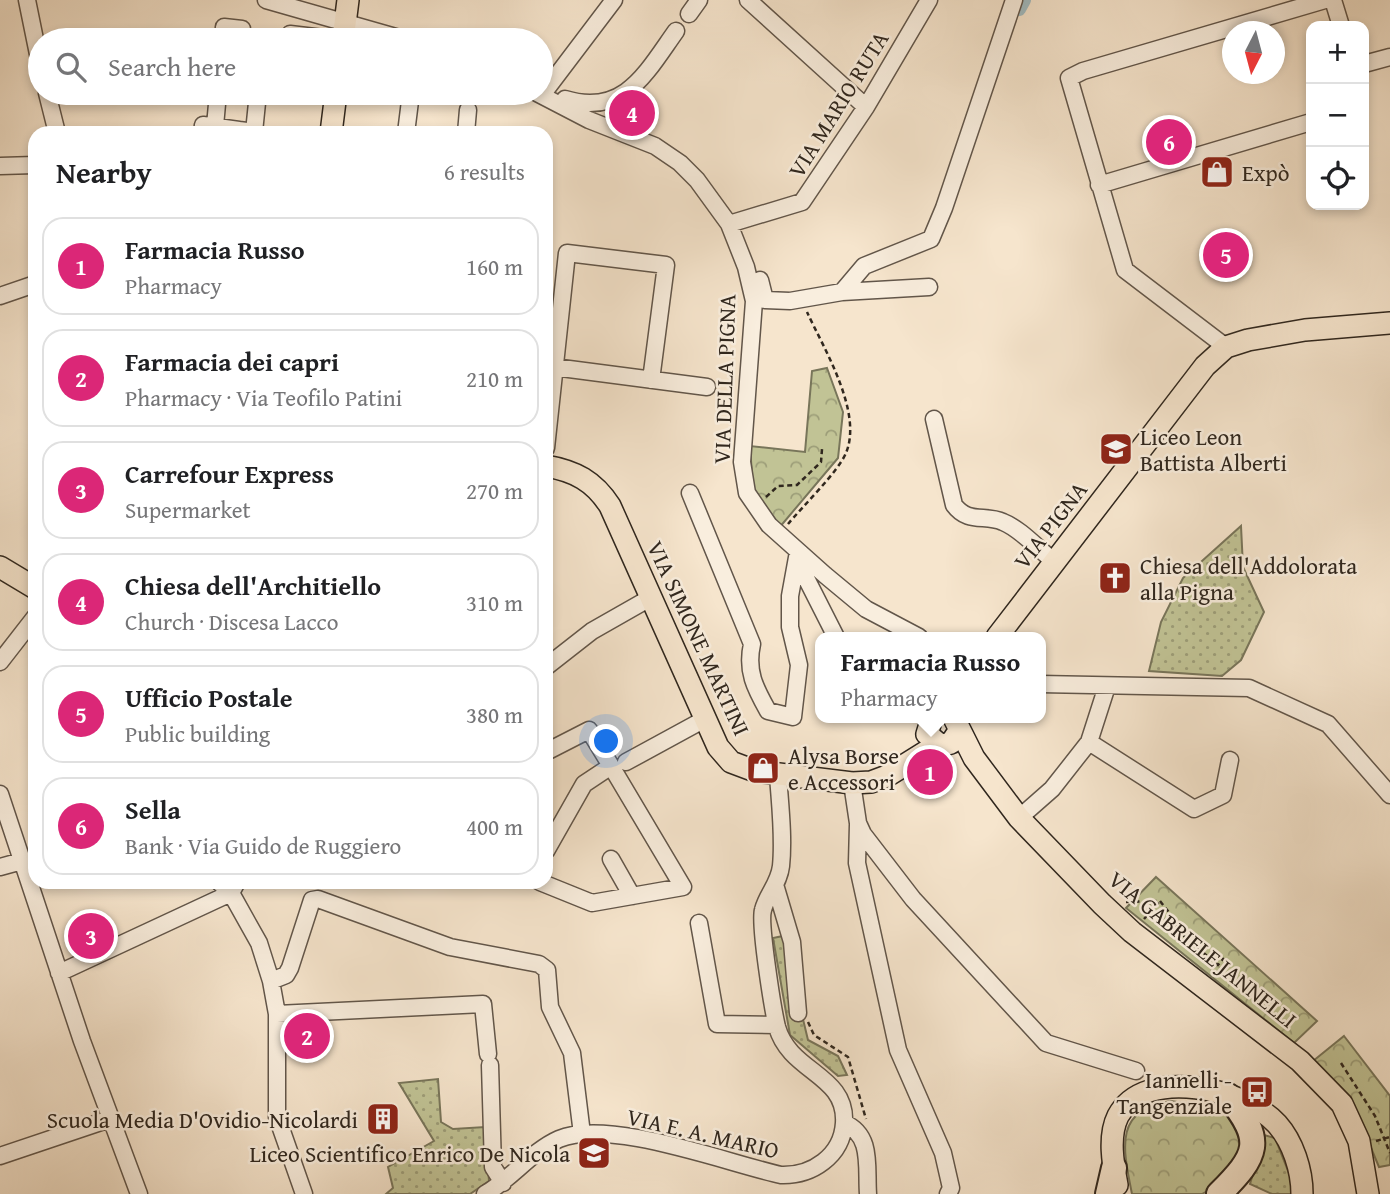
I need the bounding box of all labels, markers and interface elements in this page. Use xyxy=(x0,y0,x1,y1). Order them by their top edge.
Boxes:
north arrow xyxy=(1222,21,1285,84)
map controls xyxy=(1306,21,1369,210)
button: + xyxy=(1306,21,1369,84)
street label: VIA MARIO RUTA xyxy=(780,24,896,184)
search box xyxy=(28,28,553,105)
text: Search here xyxy=(108,47,236,86)
icon: search xyxy=(52,48,90,86)
button: − xyxy=(1306,84,1369,147)
pin: 4 xyxy=(609,87,655,139)
pin: 6 xyxy=(1146,116,1192,168)
button: locate xyxy=(1306,147,1369,210)
text: Nearby xyxy=(56,150,152,194)
shop icon: Expò xyxy=(1198,153,1236,191)
text: 6 results xyxy=(444,155,525,188)
place label: Expò xyxy=(1242,156,1290,189)
pin: 5 xyxy=(1203,229,1249,281)
text: Farmacia Russo xyxy=(125,230,305,269)
text: 1 xyxy=(75,250,87,283)
text: 160 m xyxy=(466,250,523,283)
text: Pharmacy xyxy=(125,269,222,302)
street label: VIA DELLA PIGNA xyxy=(705,293,743,465)
text: Farmacia dei capri xyxy=(125,342,339,381)
text: 2 xyxy=(75,362,87,395)
text: 210 m xyxy=(466,362,523,395)
text: Pharmacy · Via Teofilo Patini xyxy=(125,381,402,414)
place label: Liceo Leon Battista Alberti xyxy=(1140,420,1287,479)
school or university icon: Liceo Leon Battista Alberti xyxy=(1097,430,1135,468)
text: Carrefour Express xyxy=(125,454,334,493)
text: 3 xyxy=(75,474,87,507)
text: 270 m xyxy=(466,474,523,507)
street label: VIA PIGNA xyxy=(1005,474,1095,576)
text: Supermarket xyxy=(125,493,251,526)
street label: VIA SIMONE MARTINI xyxy=(639,535,759,741)
place label: Chiesa dell'Addolorata alla Pigna xyxy=(1140,549,1357,608)
church icon: Chiesa dell'Addolorata alla Pigna xyxy=(1096,559,1134,597)
text: Chiesa dell'Architiello xyxy=(125,566,381,605)
text: 4 xyxy=(75,586,87,619)
text: 310 m xyxy=(466,586,523,619)
text: Church · Discesa Lacco xyxy=(125,605,339,638)
popup xyxy=(815,632,1046,723)
text: Farmacia Russo xyxy=(841,642,1020,681)
text: Ufficio Postale xyxy=(125,678,292,717)
text: Pharmacy xyxy=(841,681,938,714)
text: 5 xyxy=(75,698,87,731)
text: 380 m xyxy=(466,698,523,731)
text: Public building xyxy=(125,717,270,750)
your location xyxy=(589,724,623,758)
place label: Alysa Borse e Accessori xyxy=(788,739,899,798)
pin: 1 xyxy=(907,746,953,798)
shop icon: Alysa Borse e Accessori xyxy=(744,749,782,787)
text: Sella xyxy=(125,790,181,829)
text: 6 xyxy=(75,810,87,843)
text: 400 m xyxy=(466,810,523,843)
text: Bank · Via Guido de Ruggiero xyxy=(125,829,401,862)
street label: VIA GABRIELE JANNELLI xyxy=(1102,863,1304,1035)
pin: 3 xyxy=(68,910,114,962)
pin: 2 xyxy=(284,1010,330,1062)
place label: Iannelli - Tangenziale xyxy=(1116,1063,1232,1122)
bus stop icon: Iannelli - Tangenziale xyxy=(1238,1073,1276,1111)
street label: VIA E. A. MARIO xyxy=(624,1099,782,1167)
building icon: Scuola Media D'Ovidio-Nicolardi xyxy=(364,1100,402,1138)
place label: Scuola Media D'Ovidio-Nicolardi xyxy=(47,1103,358,1136)
school or university icon: Liceo Scientifico Enrico De Nicola xyxy=(575,1134,613,1172)
place label: Liceo Scientifico Enrico De Nicola xyxy=(249,1137,570,1170)

